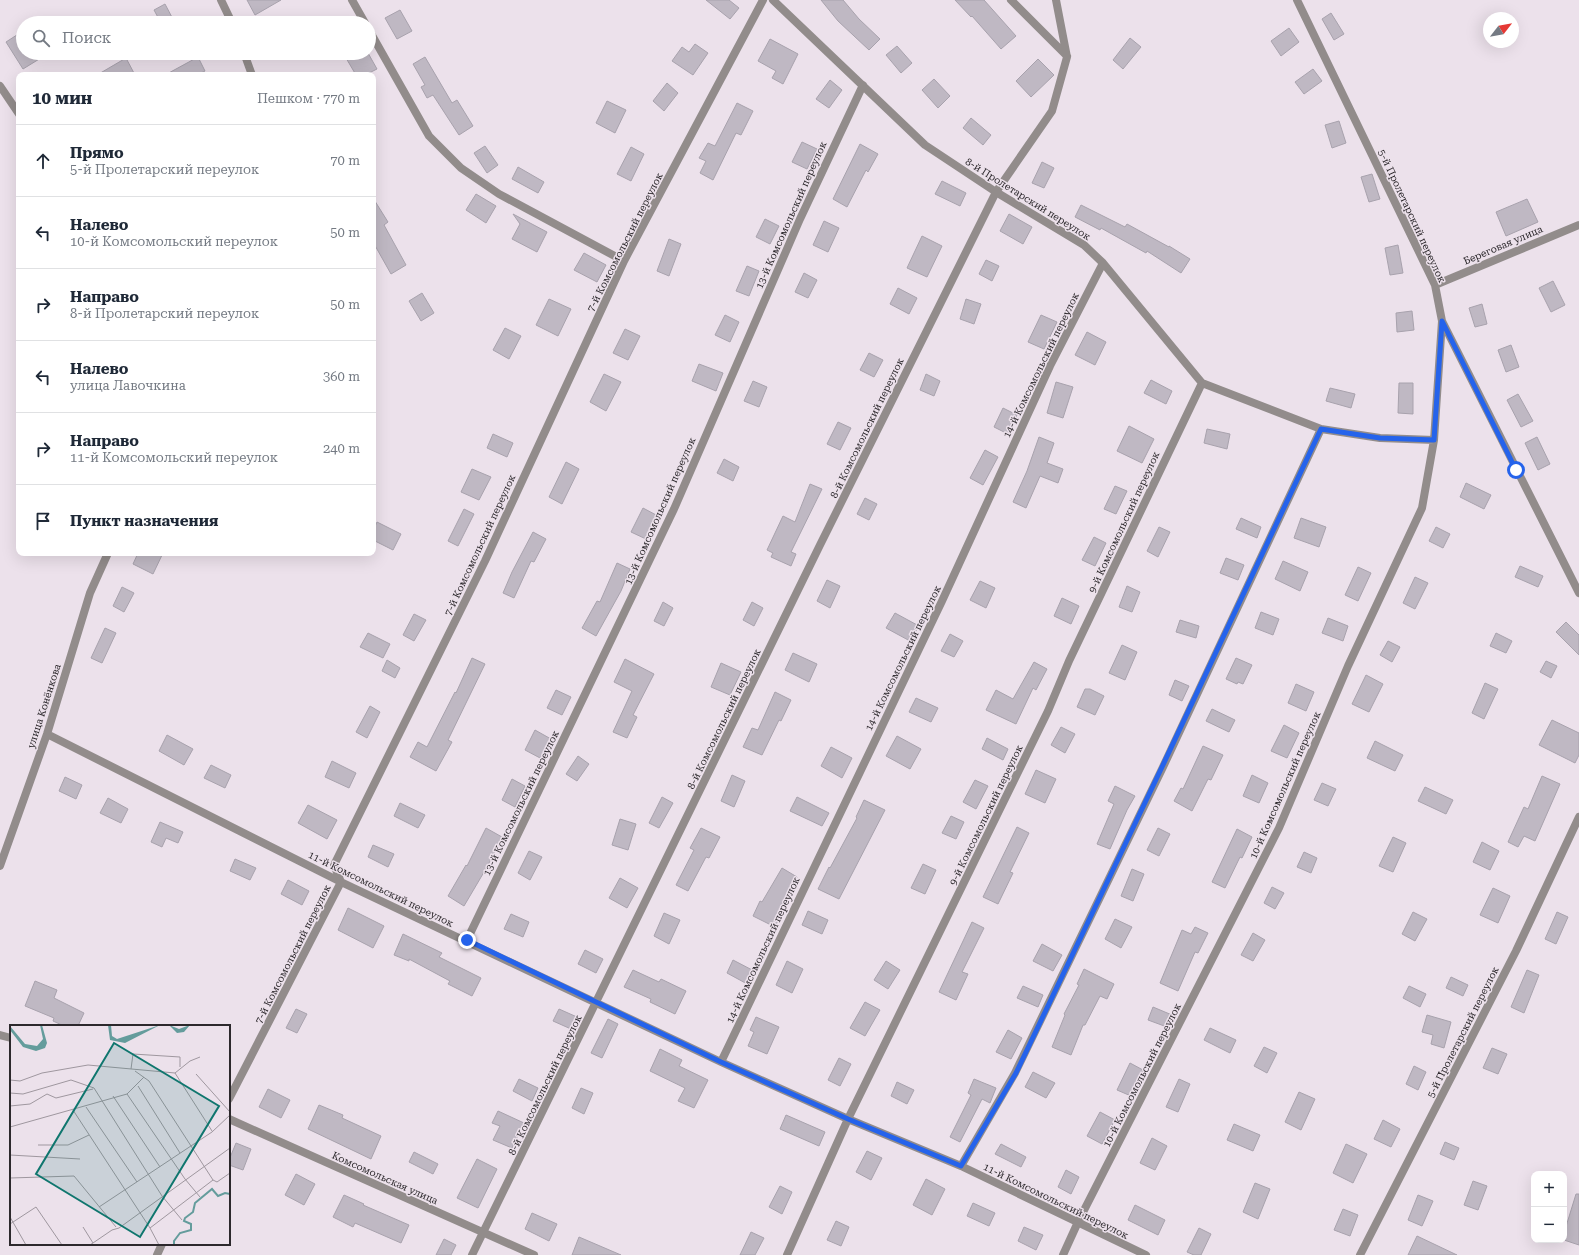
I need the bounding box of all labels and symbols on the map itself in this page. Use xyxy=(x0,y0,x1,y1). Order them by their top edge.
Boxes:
north arrow xyxy=(1483,12,1519,48)
street label: 13-й Комсомольский переулок xyxy=(753,139,829,290)
street label: 5-й Пролетарский переулок xyxy=(1376,148,1448,285)
street label: 8-й Пролетарский переулок xyxy=(963,156,1093,243)
street label: 7-й Комсомольский переулок xyxy=(585,170,665,313)
street label: Береговая улица xyxy=(1462,223,1545,267)
street label: 14-й Комсомольский переулок xyxy=(1001,290,1081,439)
street label: 8-й Комсомольский переулок xyxy=(828,356,906,500)
street label: 13-й Комсомольский переулок xyxy=(622,435,698,586)
street label: 9-й Комсомольский переулок xyxy=(1086,449,1162,594)
route start xyxy=(1507,461,1525,479)
street label: 7-й Комсомольский переулок xyxy=(442,472,518,617)
street label: 14-й Комсомольский переулок xyxy=(863,583,943,732)
street label: 8-й Комсомольский переулок xyxy=(685,647,763,791)
street label: улица Конёнкова xyxy=(25,662,63,750)
street label: 10-й Комсомольский переулок xyxy=(1247,709,1323,860)
street label: 13-й Комсомольский переулок xyxy=(481,728,561,877)
street label: 9-й Комсомольский переулок xyxy=(947,743,1025,887)
street label: 11-й Комсомольский переулок xyxy=(307,849,456,929)
street label: 14-й Комсомольский переулок xyxy=(724,875,802,1025)
street label: 7-й Комсомольский переулок xyxy=(253,882,333,1025)
route end xyxy=(458,931,476,949)
street label: 5-й Пролетарский переулок xyxy=(1425,964,1501,1099)
street label: 10-й Комсомольский переулок xyxy=(1101,1001,1184,1149)
street label: 8-й Комсомольский переулок xyxy=(506,1013,584,1157)
inset map xyxy=(10,1025,230,1245)
street label: Комсомольская улица xyxy=(330,1150,440,1207)
street label: 11-й Комсомольский переулок xyxy=(982,1161,1131,1241)

